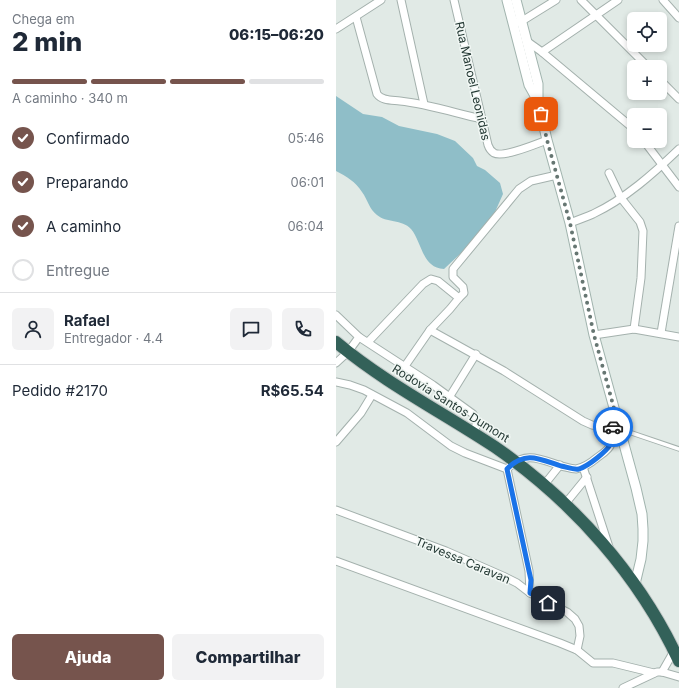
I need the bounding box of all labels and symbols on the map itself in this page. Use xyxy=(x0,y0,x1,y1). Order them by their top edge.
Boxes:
street label: Rua Manoel Leonidas xyxy=(452,20,494,142)
pin xyxy=(524,97,558,131)
street label: Rodovia Santos Dumont xyxy=(390,361,513,445)
courier xyxy=(593,407,633,447)
street label: Travessa Caravan xyxy=(413,533,513,587)
pin xyxy=(531,586,565,620)

